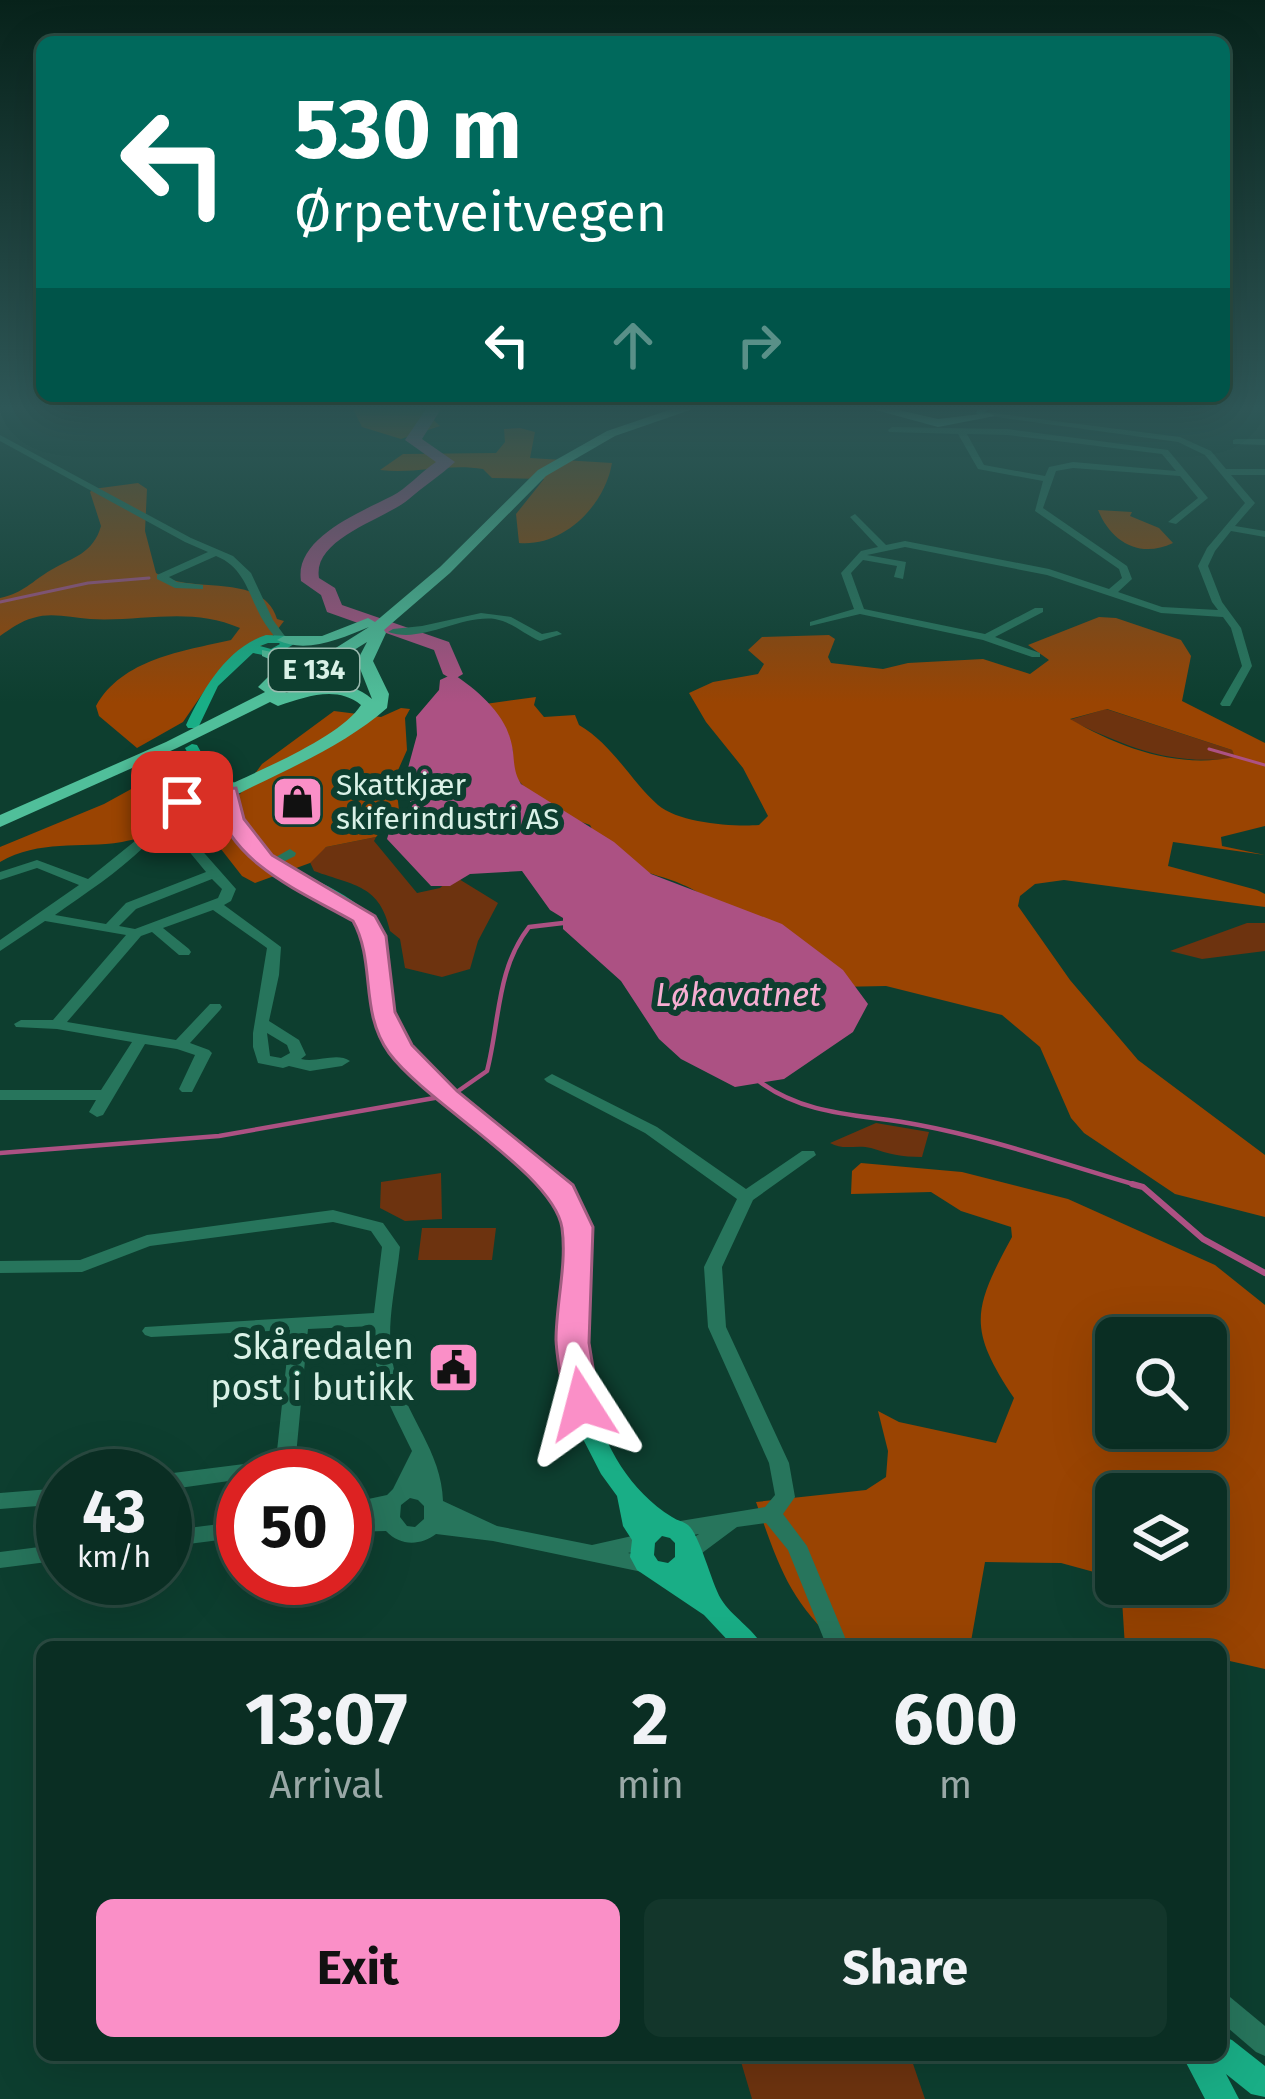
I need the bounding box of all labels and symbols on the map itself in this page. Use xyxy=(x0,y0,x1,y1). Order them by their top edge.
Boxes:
road number: E 134 xyxy=(269,649,359,691)
pin xyxy=(131,751,233,853)
place label: Skattkjær skiferindustri AS xyxy=(336,767,559,837)
shop icon: Skattkjær skiferindustri AS xyxy=(269,774,325,830)
water label: Løkavatnet xyxy=(655,975,821,1015)
place label: Skåredalen post i butikk xyxy=(210,1325,415,1410)
public building icon: Skåredalen post i butikk xyxy=(425,1340,481,1396)
position arrow xyxy=(519,1341,645,1467)
speed limit sign: 50 xyxy=(216,1449,372,1605)

